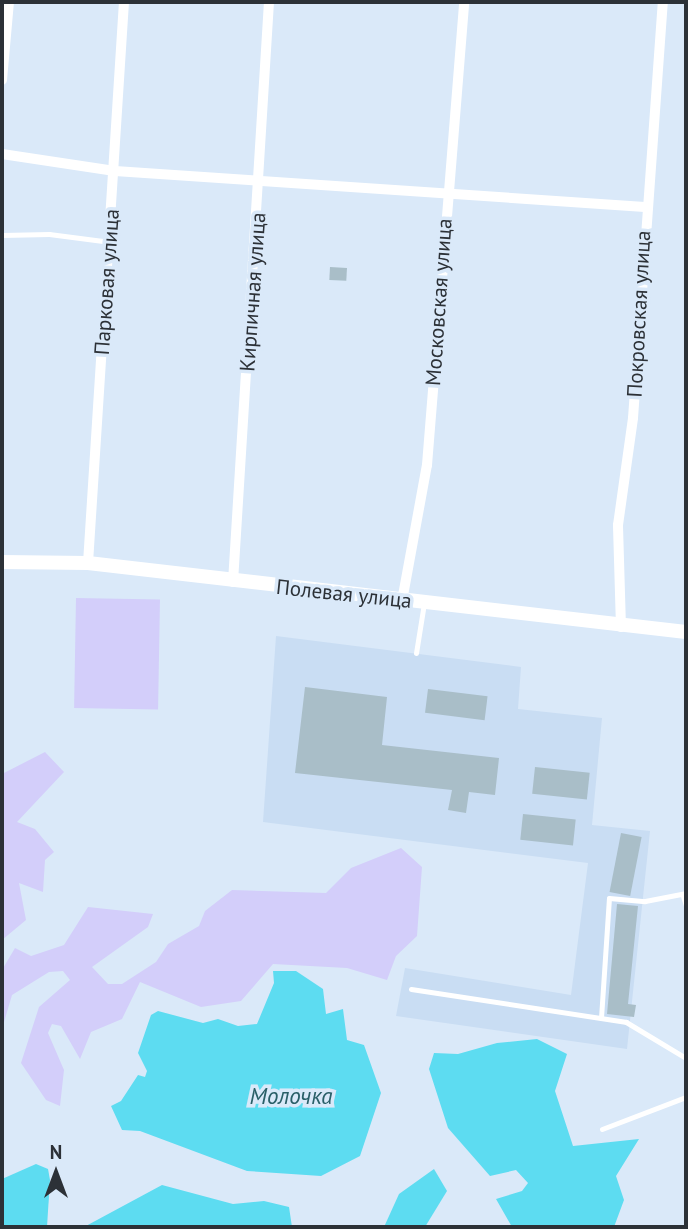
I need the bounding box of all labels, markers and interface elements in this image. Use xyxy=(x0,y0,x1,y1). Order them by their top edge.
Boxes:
street label: Парковая улица xyxy=(89,208,125,356)
street label: Кирпичная улица xyxy=(235,212,271,372)
street label: Московская улица xyxy=(421,217,457,387)
street label: Покровская улица xyxy=(622,230,656,398)
street label: Полевая улица xyxy=(275,574,413,614)
water label: Молочка xyxy=(250,1082,332,1110)
north arrow xyxy=(21,1138,91,1208)
text: N xyxy=(50,1140,62,1164)

